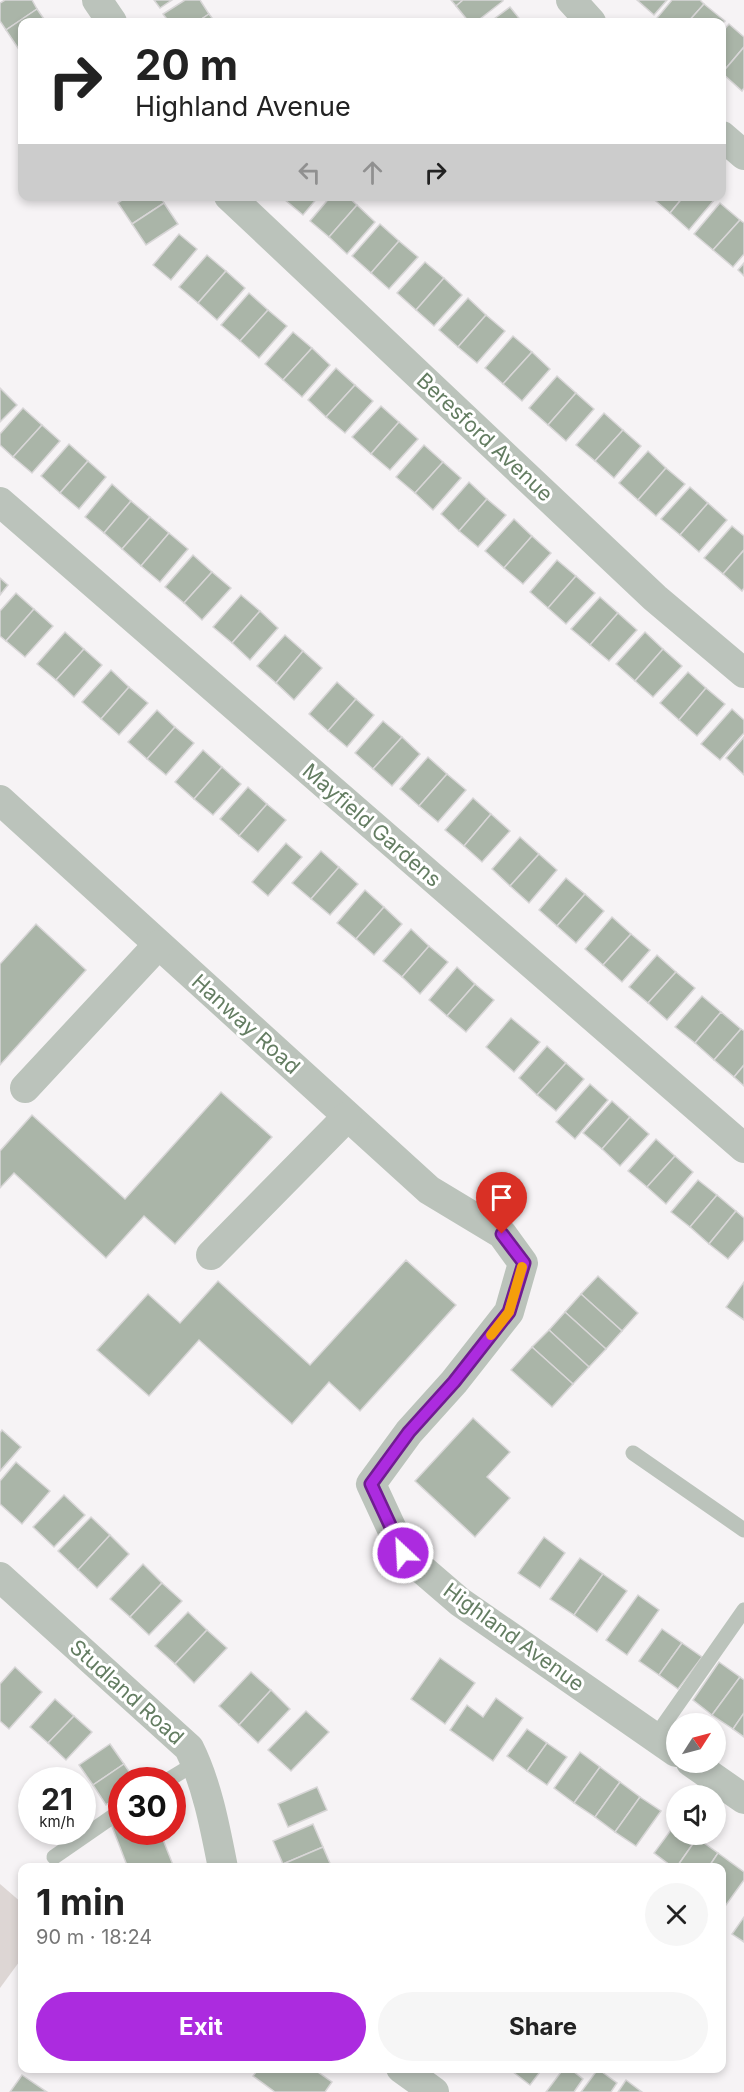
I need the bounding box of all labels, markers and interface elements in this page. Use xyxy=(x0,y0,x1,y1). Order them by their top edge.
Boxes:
text: 20 m xyxy=(135,39,238,90)
icon: right xyxy=(36,42,114,120)
text: Highland Avenue xyxy=(135,90,351,123)
icon: left xyxy=(293,156,326,189)
icon: ahead xyxy=(356,156,389,189)
icon: right xyxy=(419,156,452,189)
street label: Beresford Avenue xyxy=(412,368,558,506)
street label: Mayfield Gardens xyxy=(298,758,446,892)
street label: Hanway Road xyxy=(187,969,305,1079)
pin xyxy=(476,1172,527,1234)
icon: arrive xyxy=(485,1181,518,1214)
position arrow xyxy=(371,1521,435,1585)
street label: Highland Avenue xyxy=(439,1578,589,1696)
street label: Studland Road xyxy=(65,1634,189,1750)
north arrow xyxy=(666,1713,726,1773)
map controls xyxy=(666,1713,726,1845)
speed limit sign: 30 xyxy=(108,1767,186,1845)
text: 21 xyxy=(41,1781,73,1817)
button: sound xyxy=(666,1785,726,1845)
text: km/h xyxy=(39,1812,75,1831)
text: 1 min xyxy=(36,1880,125,1924)
button: close xyxy=(645,1883,708,1946)
text: 90 m · 18:24 xyxy=(36,1925,152,1949)
button: Exit xyxy=(36,1992,366,2061)
button: Share xyxy=(378,1992,708,2061)

